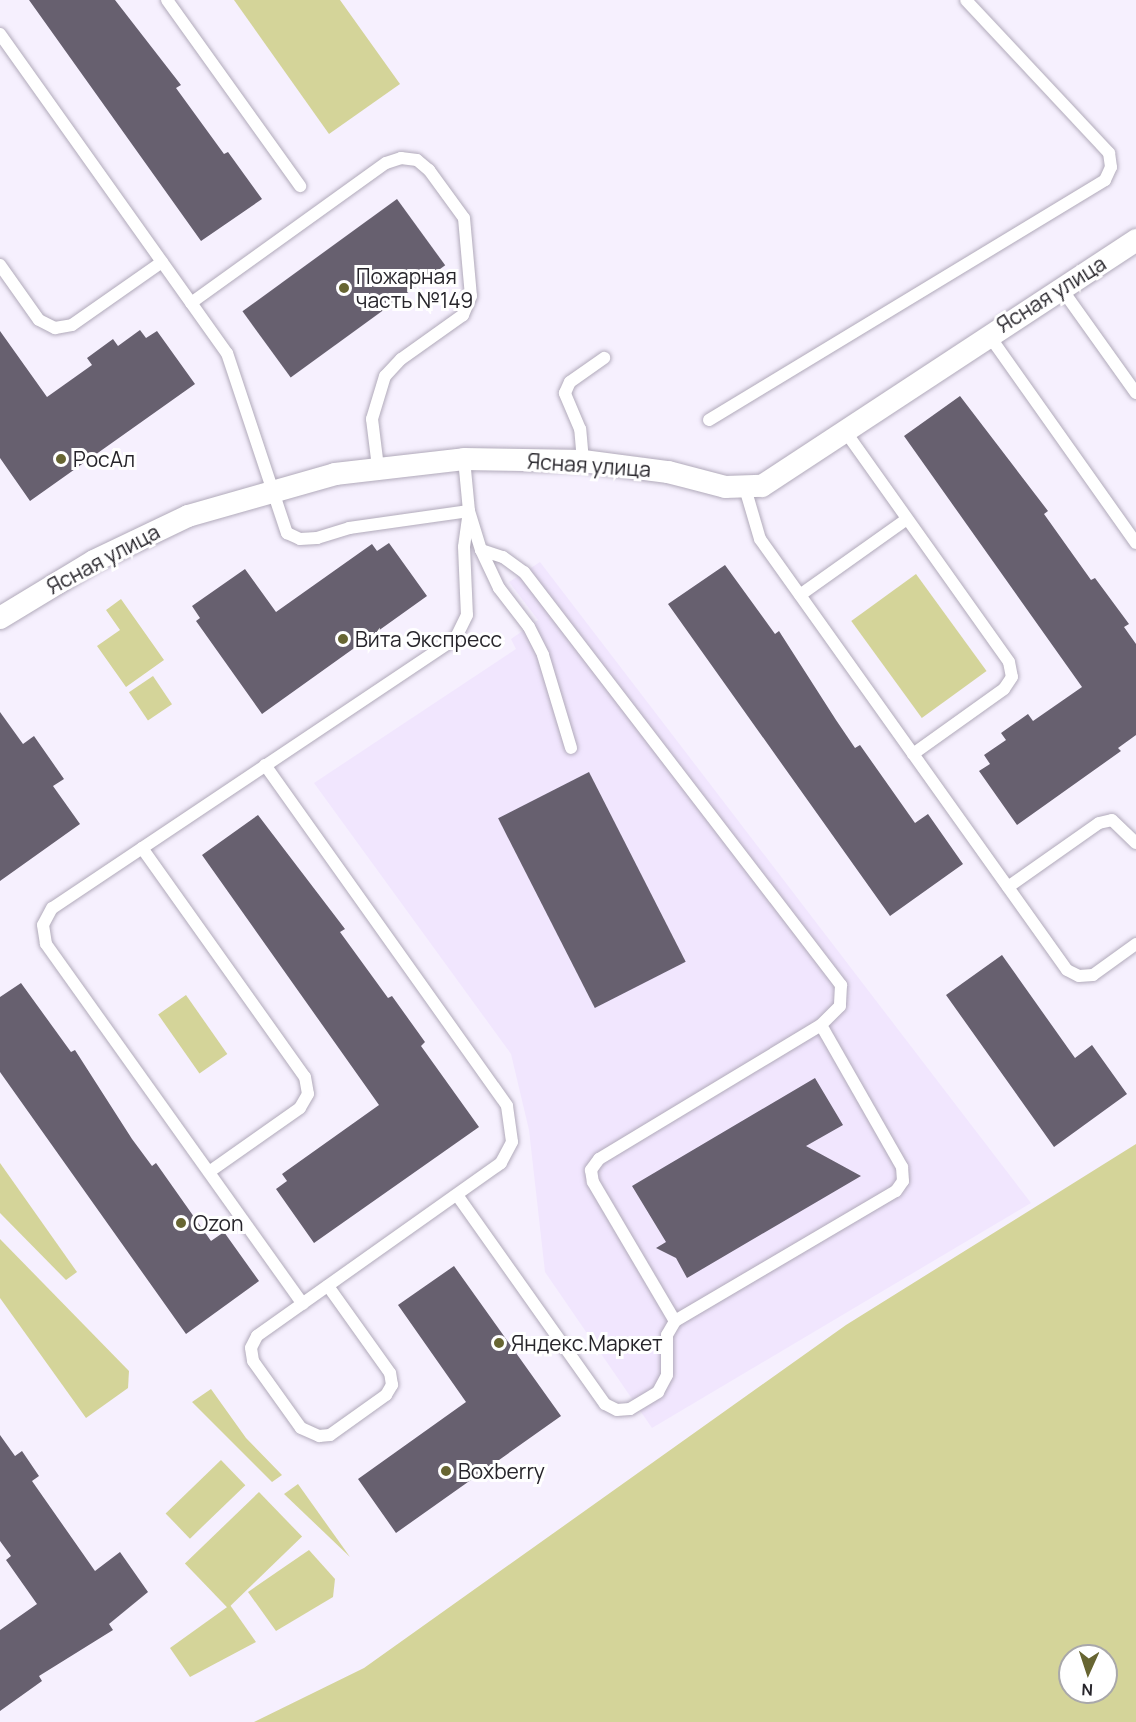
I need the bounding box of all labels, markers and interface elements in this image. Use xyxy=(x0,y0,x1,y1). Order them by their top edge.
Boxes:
street label: Ясная улица xyxy=(992,250,1110,338)
place label: Пожарная чаcть №149 xyxy=(356,263,473,313)
marker: Пожарная чаcть №149 xyxy=(337,281,351,295)
place label: РосАл xyxy=(73,446,135,472)
street label: Ясная улица xyxy=(526,448,652,482)
marker: РосАл xyxy=(54,452,68,466)
street label: Ясная улица xyxy=(42,519,164,599)
place label: Вита Экспресс xyxy=(355,626,502,652)
marker: Вита Экспресс xyxy=(336,632,350,646)
place label: Ozon xyxy=(193,1210,243,1236)
marker: Ozon xyxy=(174,1216,188,1230)
place label: Яндекс.Маркет xyxy=(511,1330,663,1356)
marker: Яндекс.Маркет xyxy=(492,1336,506,1350)
place label: Boxberry xyxy=(458,1458,545,1484)
marker: Boxberry xyxy=(439,1464,453,1478)
north arrow xyxy=(1058,1644,1118,1704)
text: N xyxy=(1081,1679,1093,1701)

